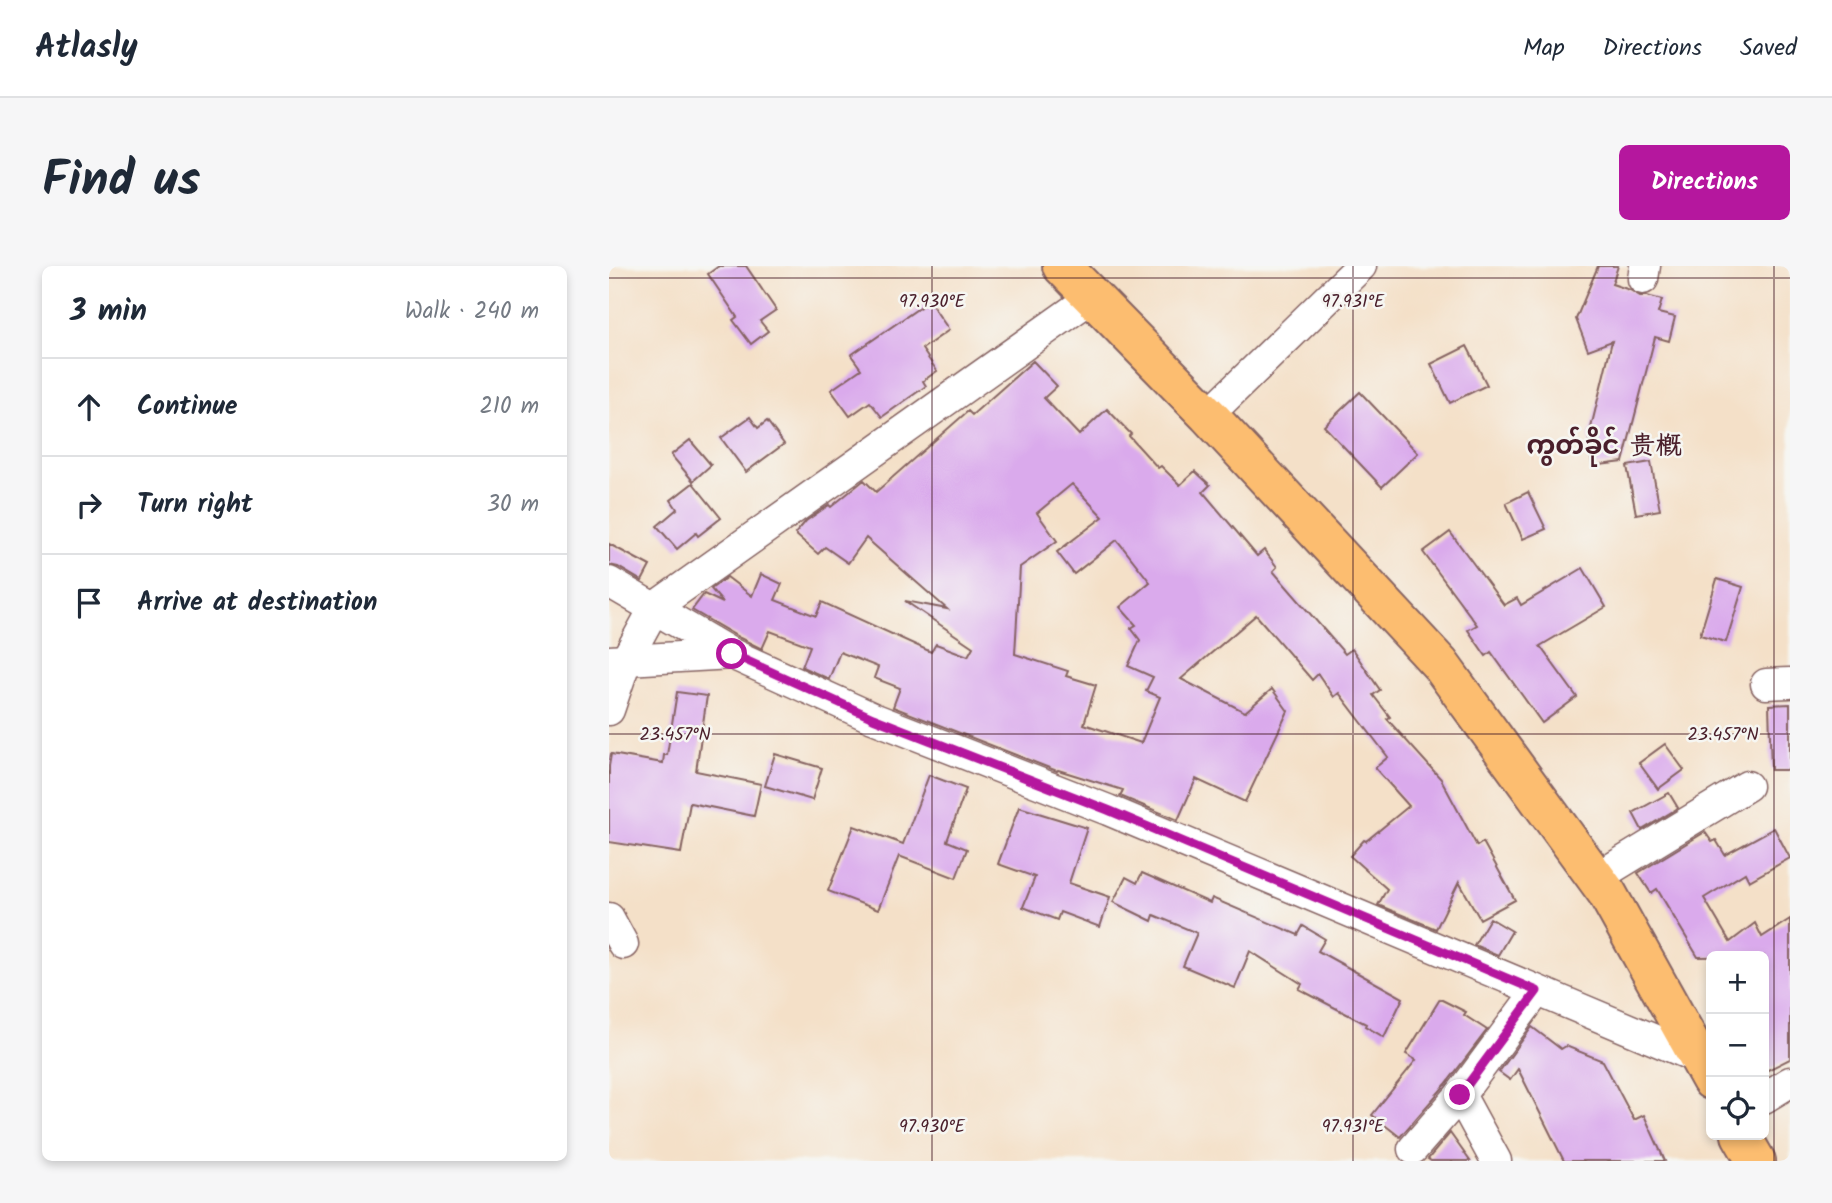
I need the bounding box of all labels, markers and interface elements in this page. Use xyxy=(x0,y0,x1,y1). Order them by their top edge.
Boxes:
text: Atlasly xyxy=(35,22,138,75)
text: Map xyxy=(1523,29,1565,68)
text: Directions xyxy=(1603,29,1702,68)
text: Saved xyxy=(1740,29,1797,68)
text: Find us xyxy=(42,143,200,221)
button: Directions xyxy=(1619,145,1790,220)
text: 3 min xyxy=(70,288,147,336)
text: 97.930°E xyxy=(899,288,965,317)
text: 97.931°E xyxy=(1322,288,1385,317)
text: Walk · 240 m xyxy=(405,294,539,330)
text: Continue xyxy=(137,386,238,428)
icon: ahead xyxy=(70,388,108,426)
text: 210 m xyxy=(479,389,539,425)
district label: ကွတ်ခိုင် 贵概 xyxy=(1526,426,1682,468)
text: Turn right xyxy=(137,484,253,526)
icon: right xyxy=(70,486,108,524)
text: 30 m xyxy=(487,487,539,523)
text: Arrive at destination xyxy=(137,582,377,624)
icon: arrive xyxy=(70,584,108,622)
route start xyxy=(716,638,747,669)
text: 23.457°N xyxy=(639,721,711,750)
text: 23.457°N xyxy=(1687,721,1759,750)
map controls xyxy=(1706,951,1769,1140)
button: + xyxy=(1706,951,1769,1014)
button: − xyxy=(1706,1014,1769,1077)
button: locate xyxy=(1706,1077,1769,1140)
route end xyxy=(1444,1079,1475,1110)
text: 97.930°E xyxy=(899,1113,965,1142)
text: 97.931°E xyxy=(1322,1113,1385,1142)

